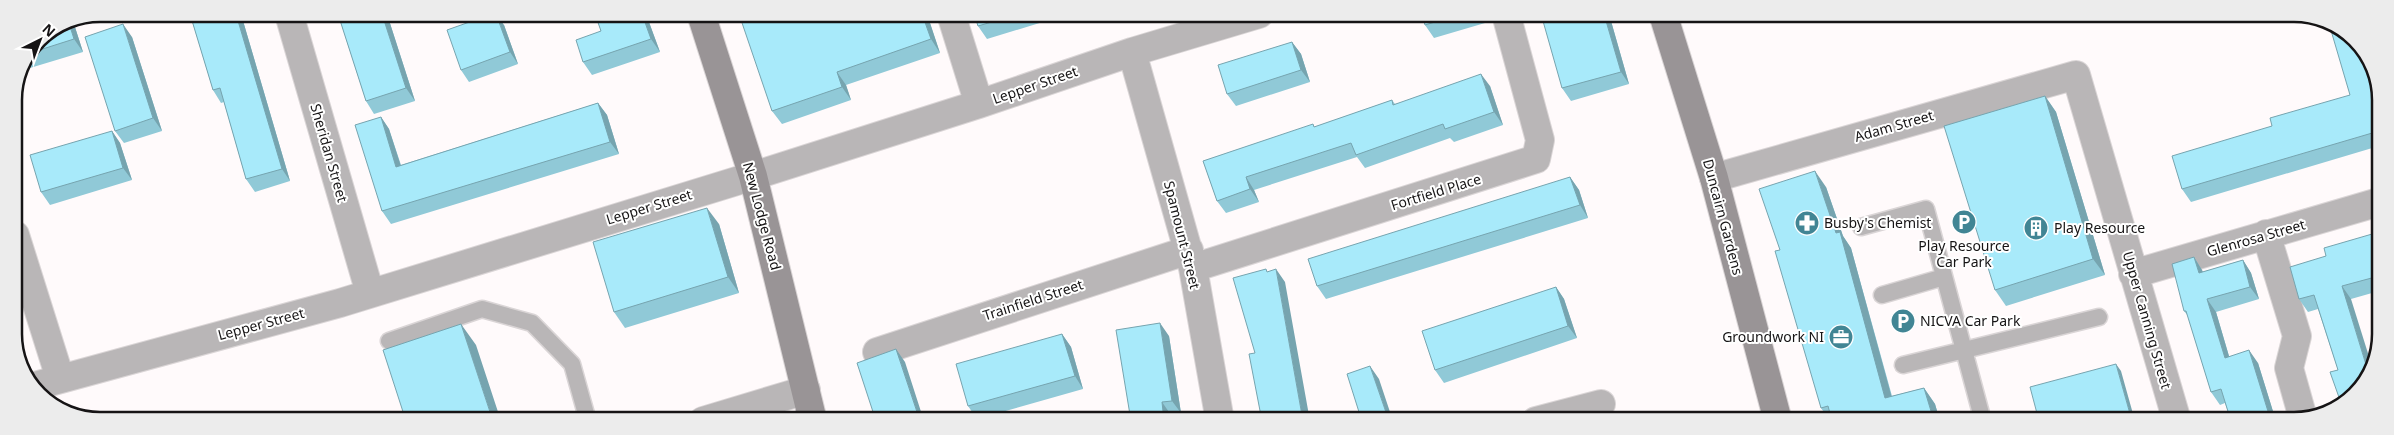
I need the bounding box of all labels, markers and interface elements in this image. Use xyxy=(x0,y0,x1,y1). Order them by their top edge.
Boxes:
north arrow xyxy=(15,15,65,65)
text: N xyxy=(38,19,60,41)
street label: Lepper Street xyxy=(990,61,1080,108)
street label: Sheridan Street xyxy=(306,101,353,204)
street label: Adam Street xyxy=(1852,105,1936,146)
street label: Duncairn Gardens xyxy=(1699,157,1748,277)
street label: New Lodge Road xyxy=(739,160,786,272)
street label: Fortfield Place xyxy=(1388,169,1483,214)
street label: Spamount Street xyxy=(1160,179,1205,291)
street label: Lepper Street xyxy=(604,184,694,229)
parking icon: Play Resource Car Park xyxy=(1951,209,1977,235)
pharmacy icon: Busby's Chemist xyxy=(1794,210,1820,236)
place label: Busby's Chemist xyxy=(1824,213,1931,232)
street label: Glenrosa Street xyxy=(2204,214,2307,261)
building icon: Play Resource xyxy=(2023,215,2049,241)
place label: Play Resource xyxy=(2054,218,2145,237)
place label: Play Resource Car Park xyxy=(1918,236,2010,271)
street label: Upper Canning Street xyxy=(2119,249,2176,391)
street label: Trainfield Street xyxy=(980,274,1085,325)
street label: Lepper Street xyxy=(215,303,306,344)
parking icon: NICVA Car Park xyxy=(1890,308,1916,334)
place label: NICVA Car Park xyxy=(1920,311,2021,330)
office icon: Groundwork NI xyxy=(1828,324,1854,350)
place label: Groundwork NI xyxy=(1722,327,1824,346)

